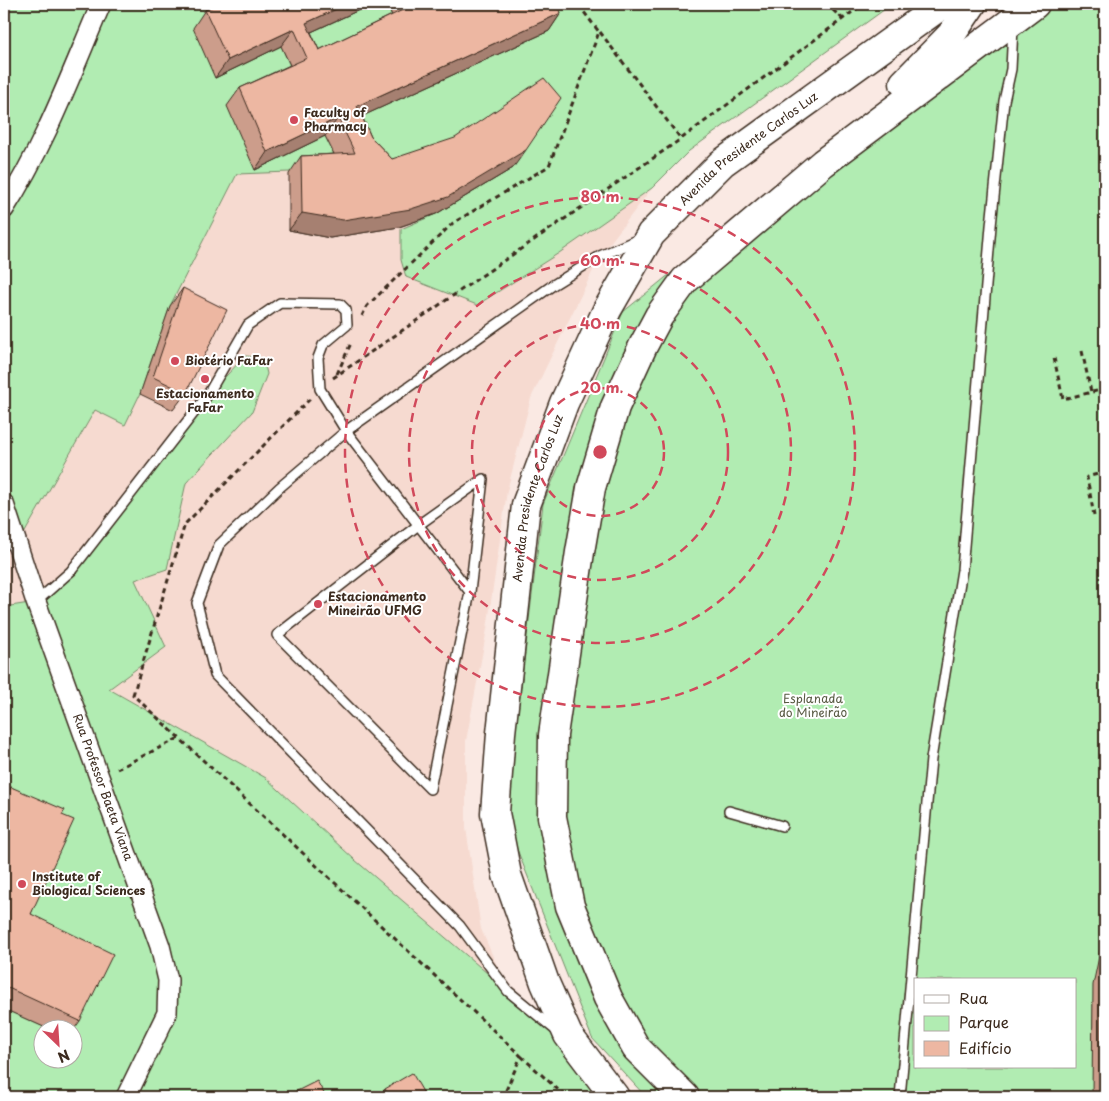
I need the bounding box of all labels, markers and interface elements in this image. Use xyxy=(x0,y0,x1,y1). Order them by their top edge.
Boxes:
street label: Avenida Presidente Carlos Luz xyxy=(675,87,821,209)
place label: Faculty of Pharmacy xyxy=(304,103,367,135)
marker: Faculty of Pharmacy xyxy=(288,114,300,126)
text: 80 m xyxy=(580,184,620,207)
text: 60 m xyxy=(580,248,620,271)
text: 40 m xyxy=(580,311,620,334)
place label: Biotério FaFar xyxy=(185,351,274,369)
marker: Biotério FaFar xyxy=(169,355,181,367)
marker: Estacionamento FaFar xyxy=(199,373,211,385)
text: 20 m xyxy=(581,375,619,398)
place label: Estacionamento FaFar xyxy=(156,384,254,416)
street label: Avenida Presidente Carlos Luz xyxy=(508,412,567,583)
centre of rings xyxy=(591,443,609,461)
place label: Estacionamento Mineirão UFMG xyxy=(328,587,426,619)
marker: Estacionamento Mineirão UFMG xyxy=(312,598,324,610)
park label: Esplanada do Mineirão xyxy=(779,689,847,721)
street label: Rua Professor Baeta Viana xyxy=(69,711,139,863)
place label: Institute of Biological Sciences xyxy=(32,867,146,899)
marker: Institute of Biological Sciences xyxy=(16,878,28,890)
legend xyxy=(914,978,1076,1068)
text: Rua xyxy=(959,986,988,1009)
text: Parque xyxy=(959,1010,1009,1033)
north arrow xyxy=(32,1018,82,1068)
text: Edifício xyxy=(959,1036,1012,1059)
text: N xyxy=(54,1044,73,1068)

